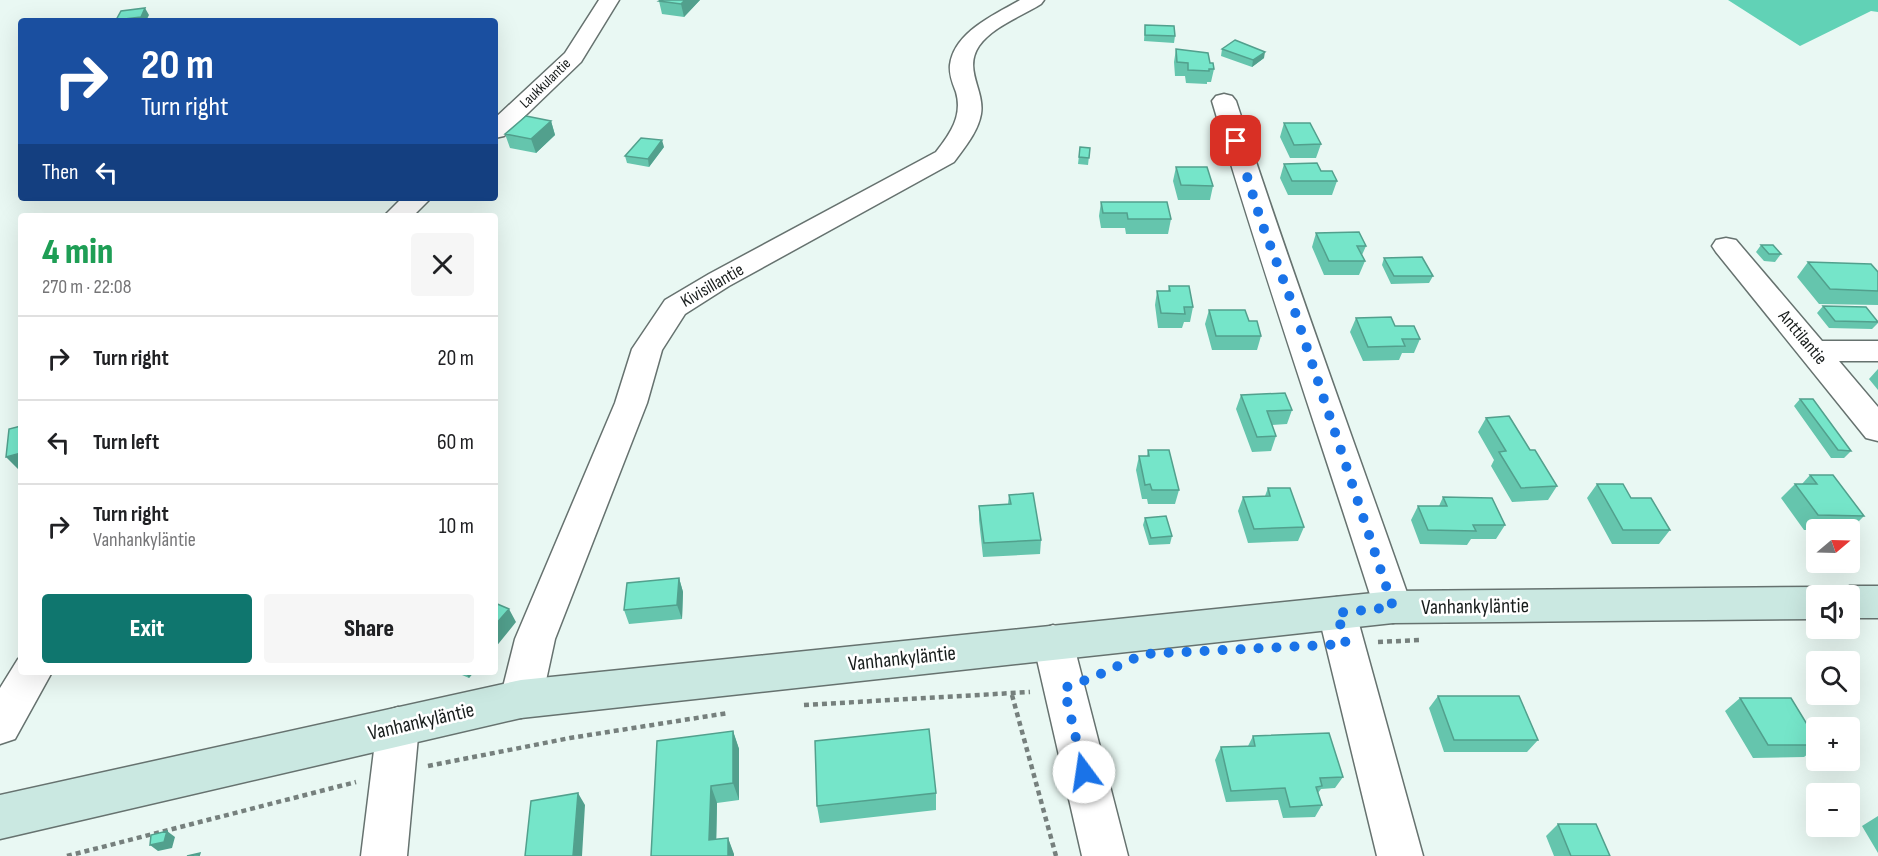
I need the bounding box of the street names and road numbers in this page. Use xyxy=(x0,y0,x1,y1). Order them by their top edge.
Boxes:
street label: Laukkulantie xyxy=(516,54,575,112)
street label: Kivisillantie xyxy=(677,259,747,312)
street label: Anttilantie xyxy=(1773,305,1831,369)
street label: Vanhankyläntie xyxy=(1421,593,1529,620)
street label: Vanhankyläntie xyxy=(847,640,957,677)
street label: Vanhankyläntie xyxy=(366,697,477,746)

